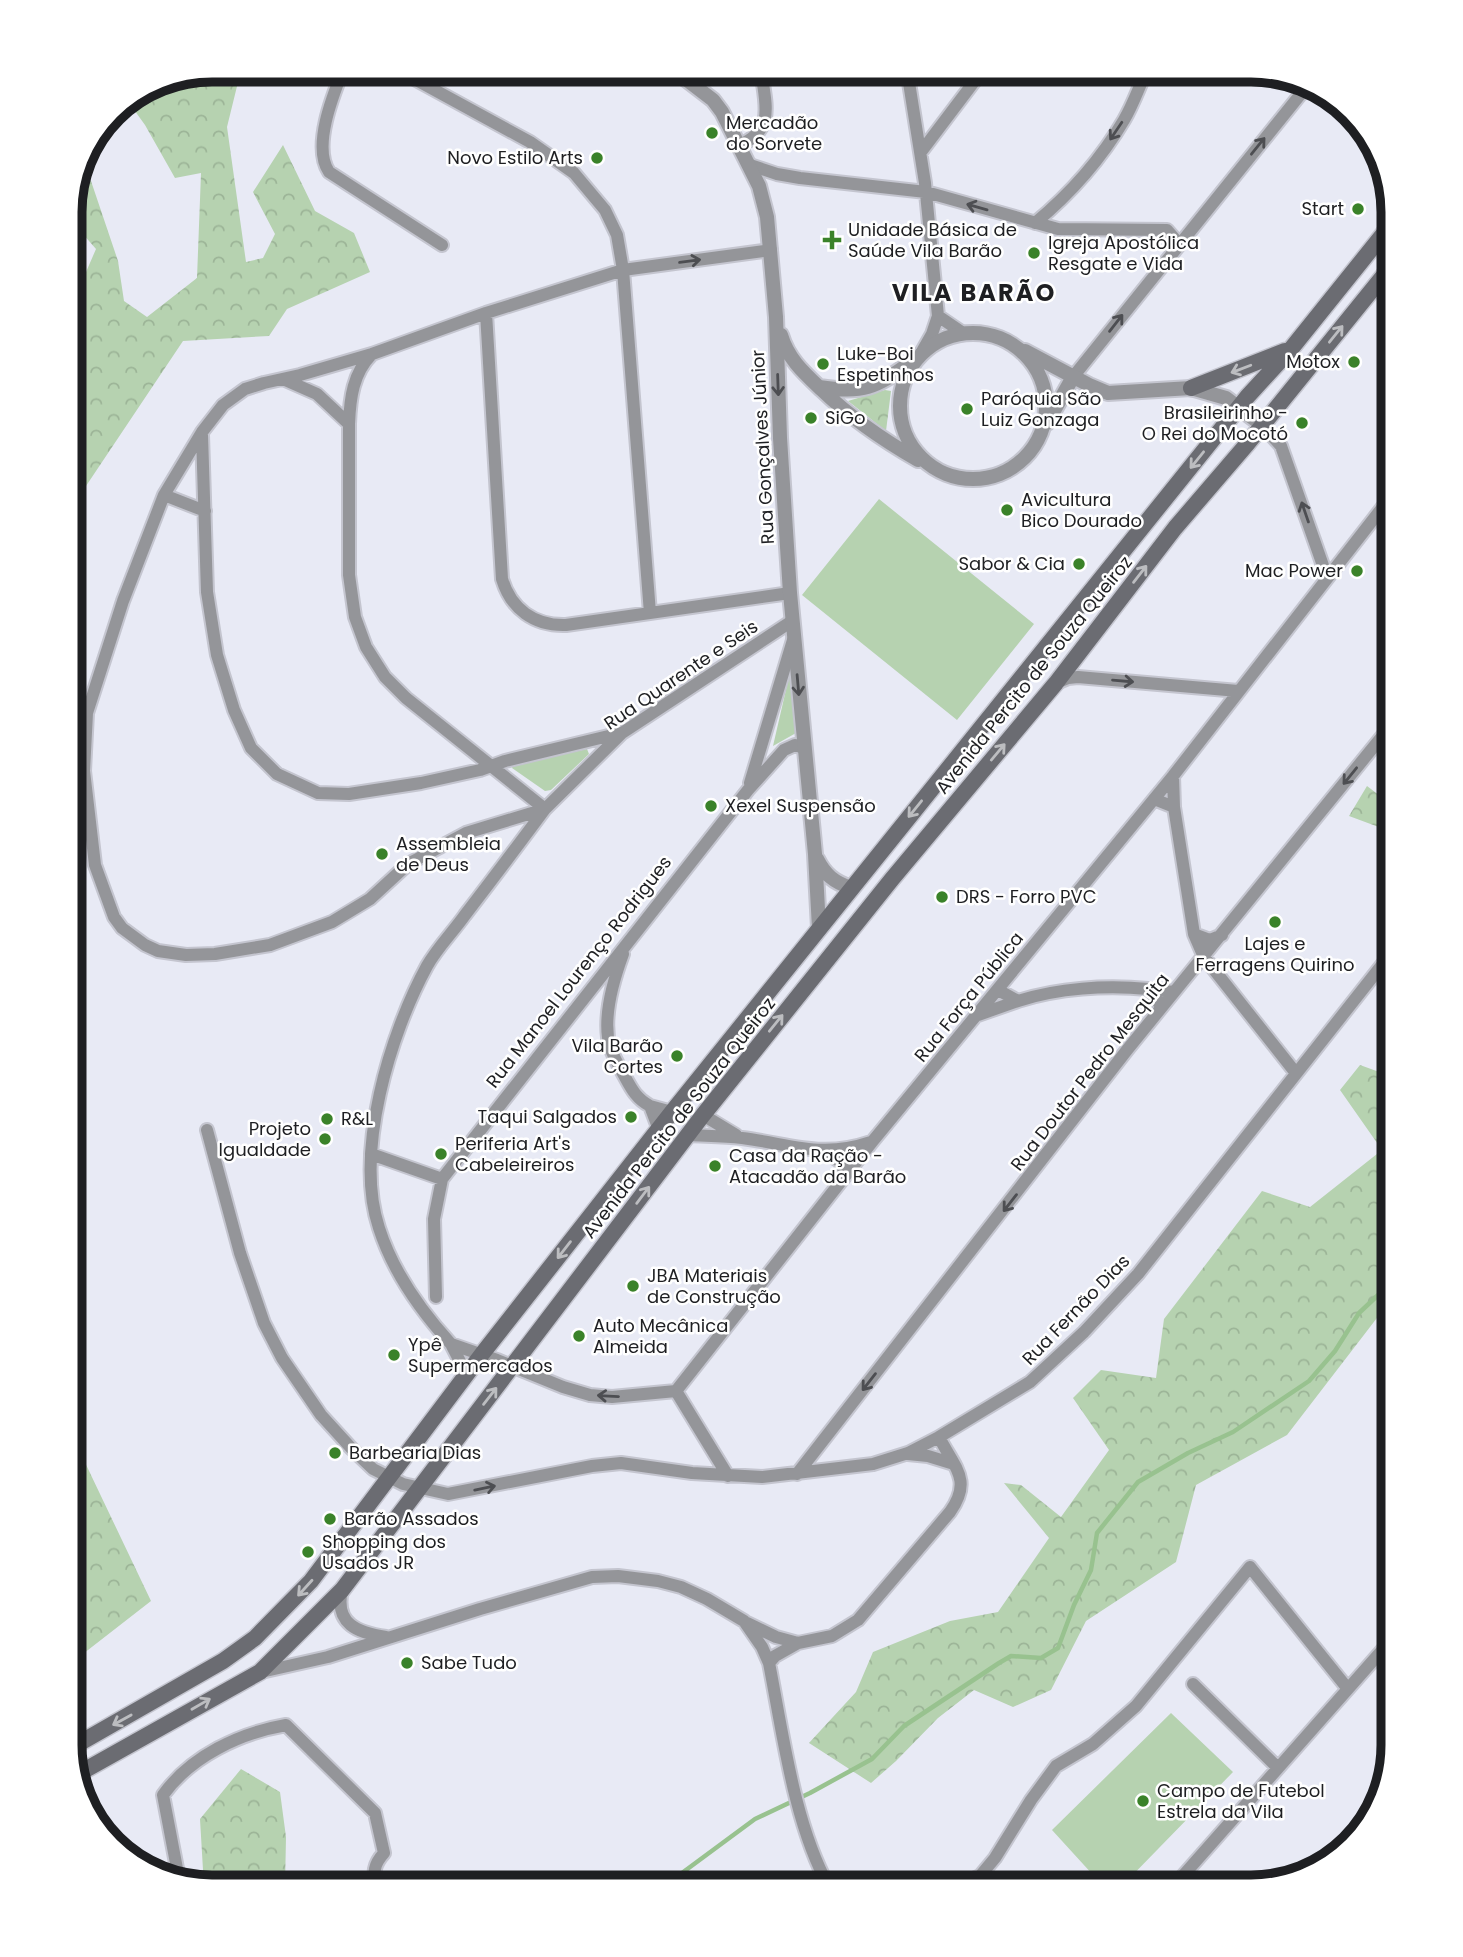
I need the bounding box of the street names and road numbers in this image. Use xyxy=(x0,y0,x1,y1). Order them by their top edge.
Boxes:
street label: Rua Gonçalves Júnior xyxy=(745,349,780,545)
street label: Avenida Percito de Souza Queiroz xyxy=(930,550,1138,799)
street label: Rua Quarente e Seis xyxy=(599,614,763,735)
street label: Rua Manoel Lourenço Rodrigues xyxy=(480,851,677,1093)
street label: Rua Força Pública xyxy=(908,926,1029,1067)
street label: Rua Doutor Pedro Mesquita xyxy=(1004,968,1175,1176)
street label: Avenida Percito de Souza Queiroz xyxy=(577,992,781,1243)
street label: Rua Fernão Dias xyxy=(1016,1249,1135,1371)

